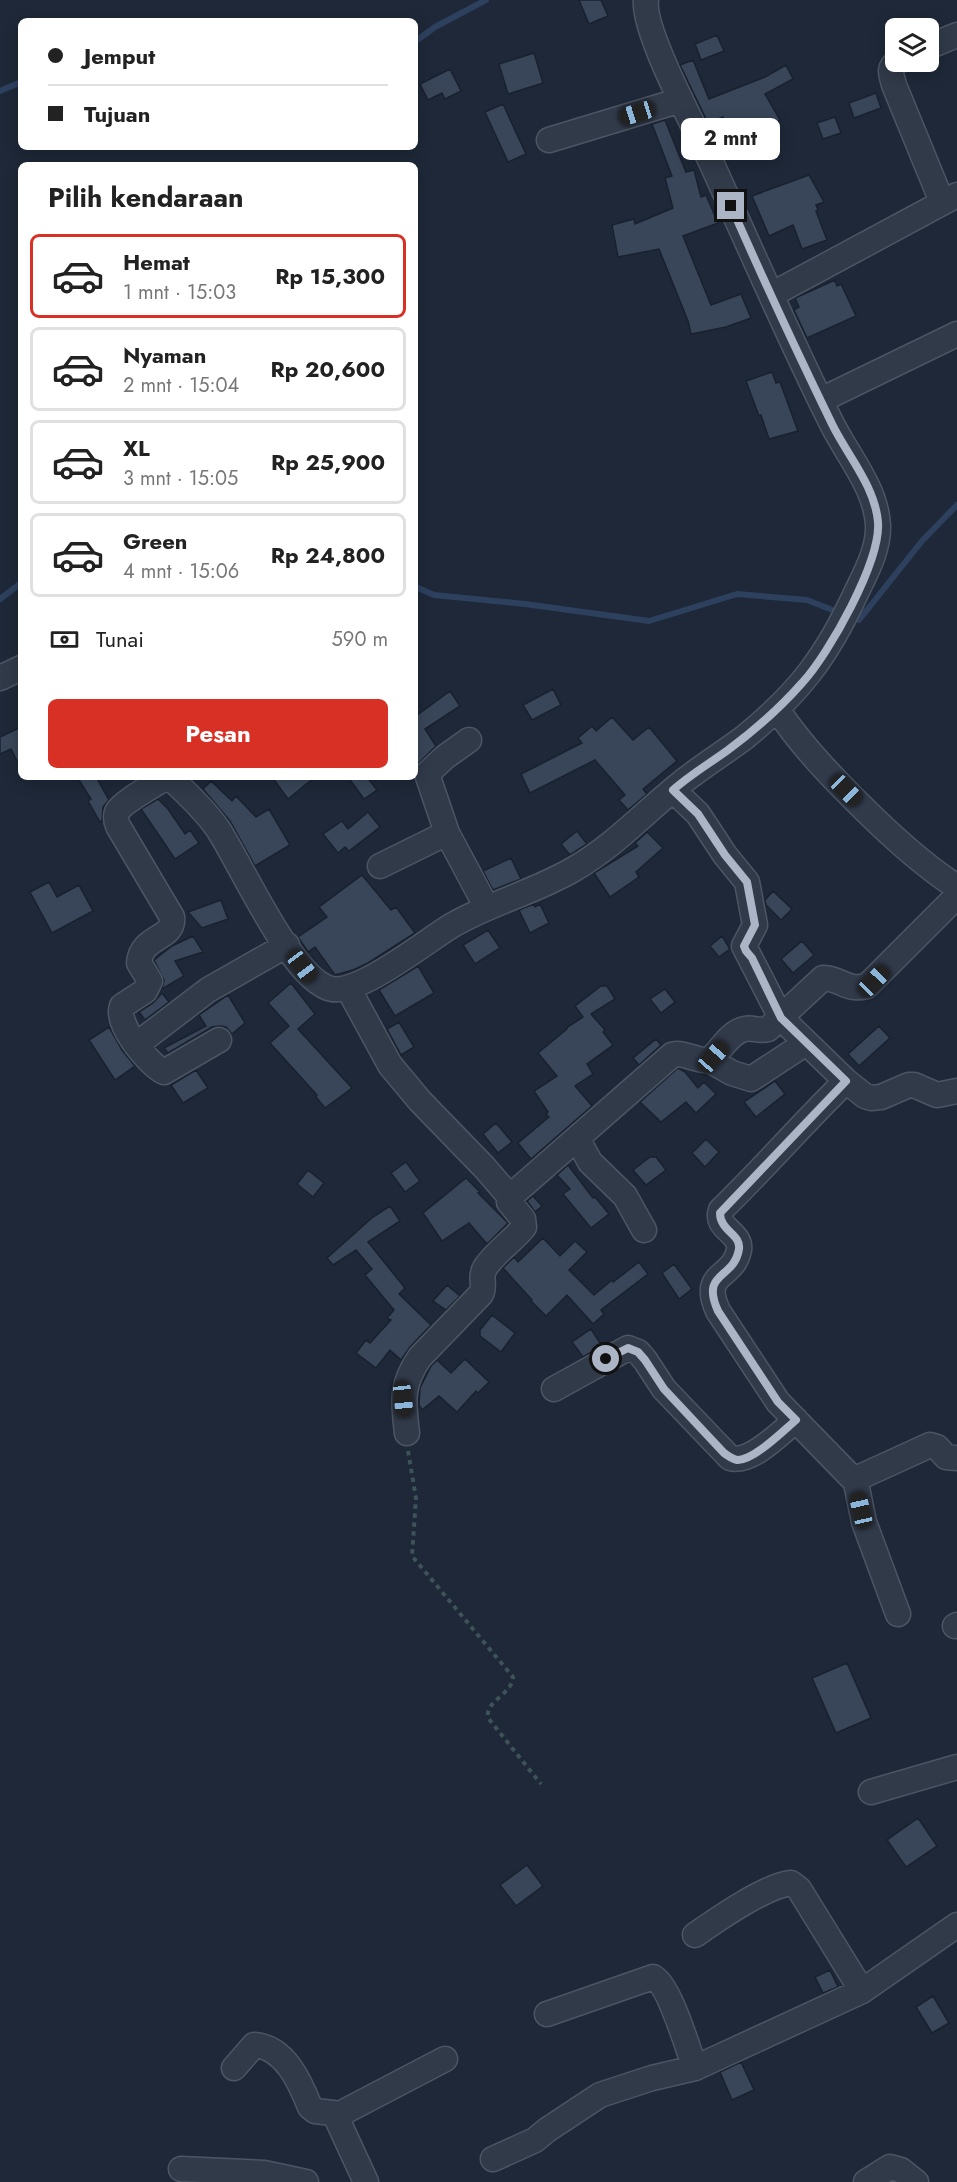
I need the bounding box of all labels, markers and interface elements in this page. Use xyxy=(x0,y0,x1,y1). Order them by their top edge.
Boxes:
map controls xyxy=(885,18,939,72)
button: layers xyxy=(885,18,939,72)
text: Jemput xyxy=(84,40,155,72)
text: Tujuan xyxy=(84,98,150,130)
car xyxy=(617,99,657,127)
callout: 2 mnt xyxy=(682,119,780,161)
text: 2 mnt xyxy=(704,124,757,153)
text: Pilih kendaraan xyxy=(48,178,244,217)
route end xyxy=(717,192,744,219)
text: Hemat xyxy=(123,246,190,278)
icon: car xyxy=(51,249,105,303)
text: Rp 15,300 xyxy=(275,260,385,292)
text: 1 mnt · 15:03 xyxy=(123,278,236,307)
text: Nyaman xyxy=(123,339,206,371)
icon: car xyxy=(51,342,105,396)
text: Rp 20,600 xyxy=(271,353,385,385)
text: 2 mnt · 15:04 xyxy=(123,371,239,400)
text: XL xyxy=(123,432,150,464)
icon: car xyxy=(51,435,105,489)
text: Rp 25,900 xyxy=(271,446,385,478)
text: 3 mnt · 15:05 xyxy=(123,464,238,493)
text: Green xyxy=(123,525,187,557)
icon: car xyxy=(51,528,105,582)
text: Rp 24,800 xyxy=(271,539,385,571)
text: 4 mnt · 15:06 xyxy=(123,557,239,586)
icon: cash xyxy=(48,623,81,656)
text: Tunai xyxy=(96,623,144,655)
text: 590 m xyxy=(332,625,388,654)
button: Pesan xyxy=(48,699,388,768)
car xyxy=(827,771,865,809)
car xyxy=(284,946,320,986)
car xyxy=(855,962,893,1000)
car xyxy=(694,1038,732,1076)
route start xyxy=(592,1345,619,1372)
car xyxy=(392,1380,414,1418)
car xyxy=(848,1490,874,1530)

